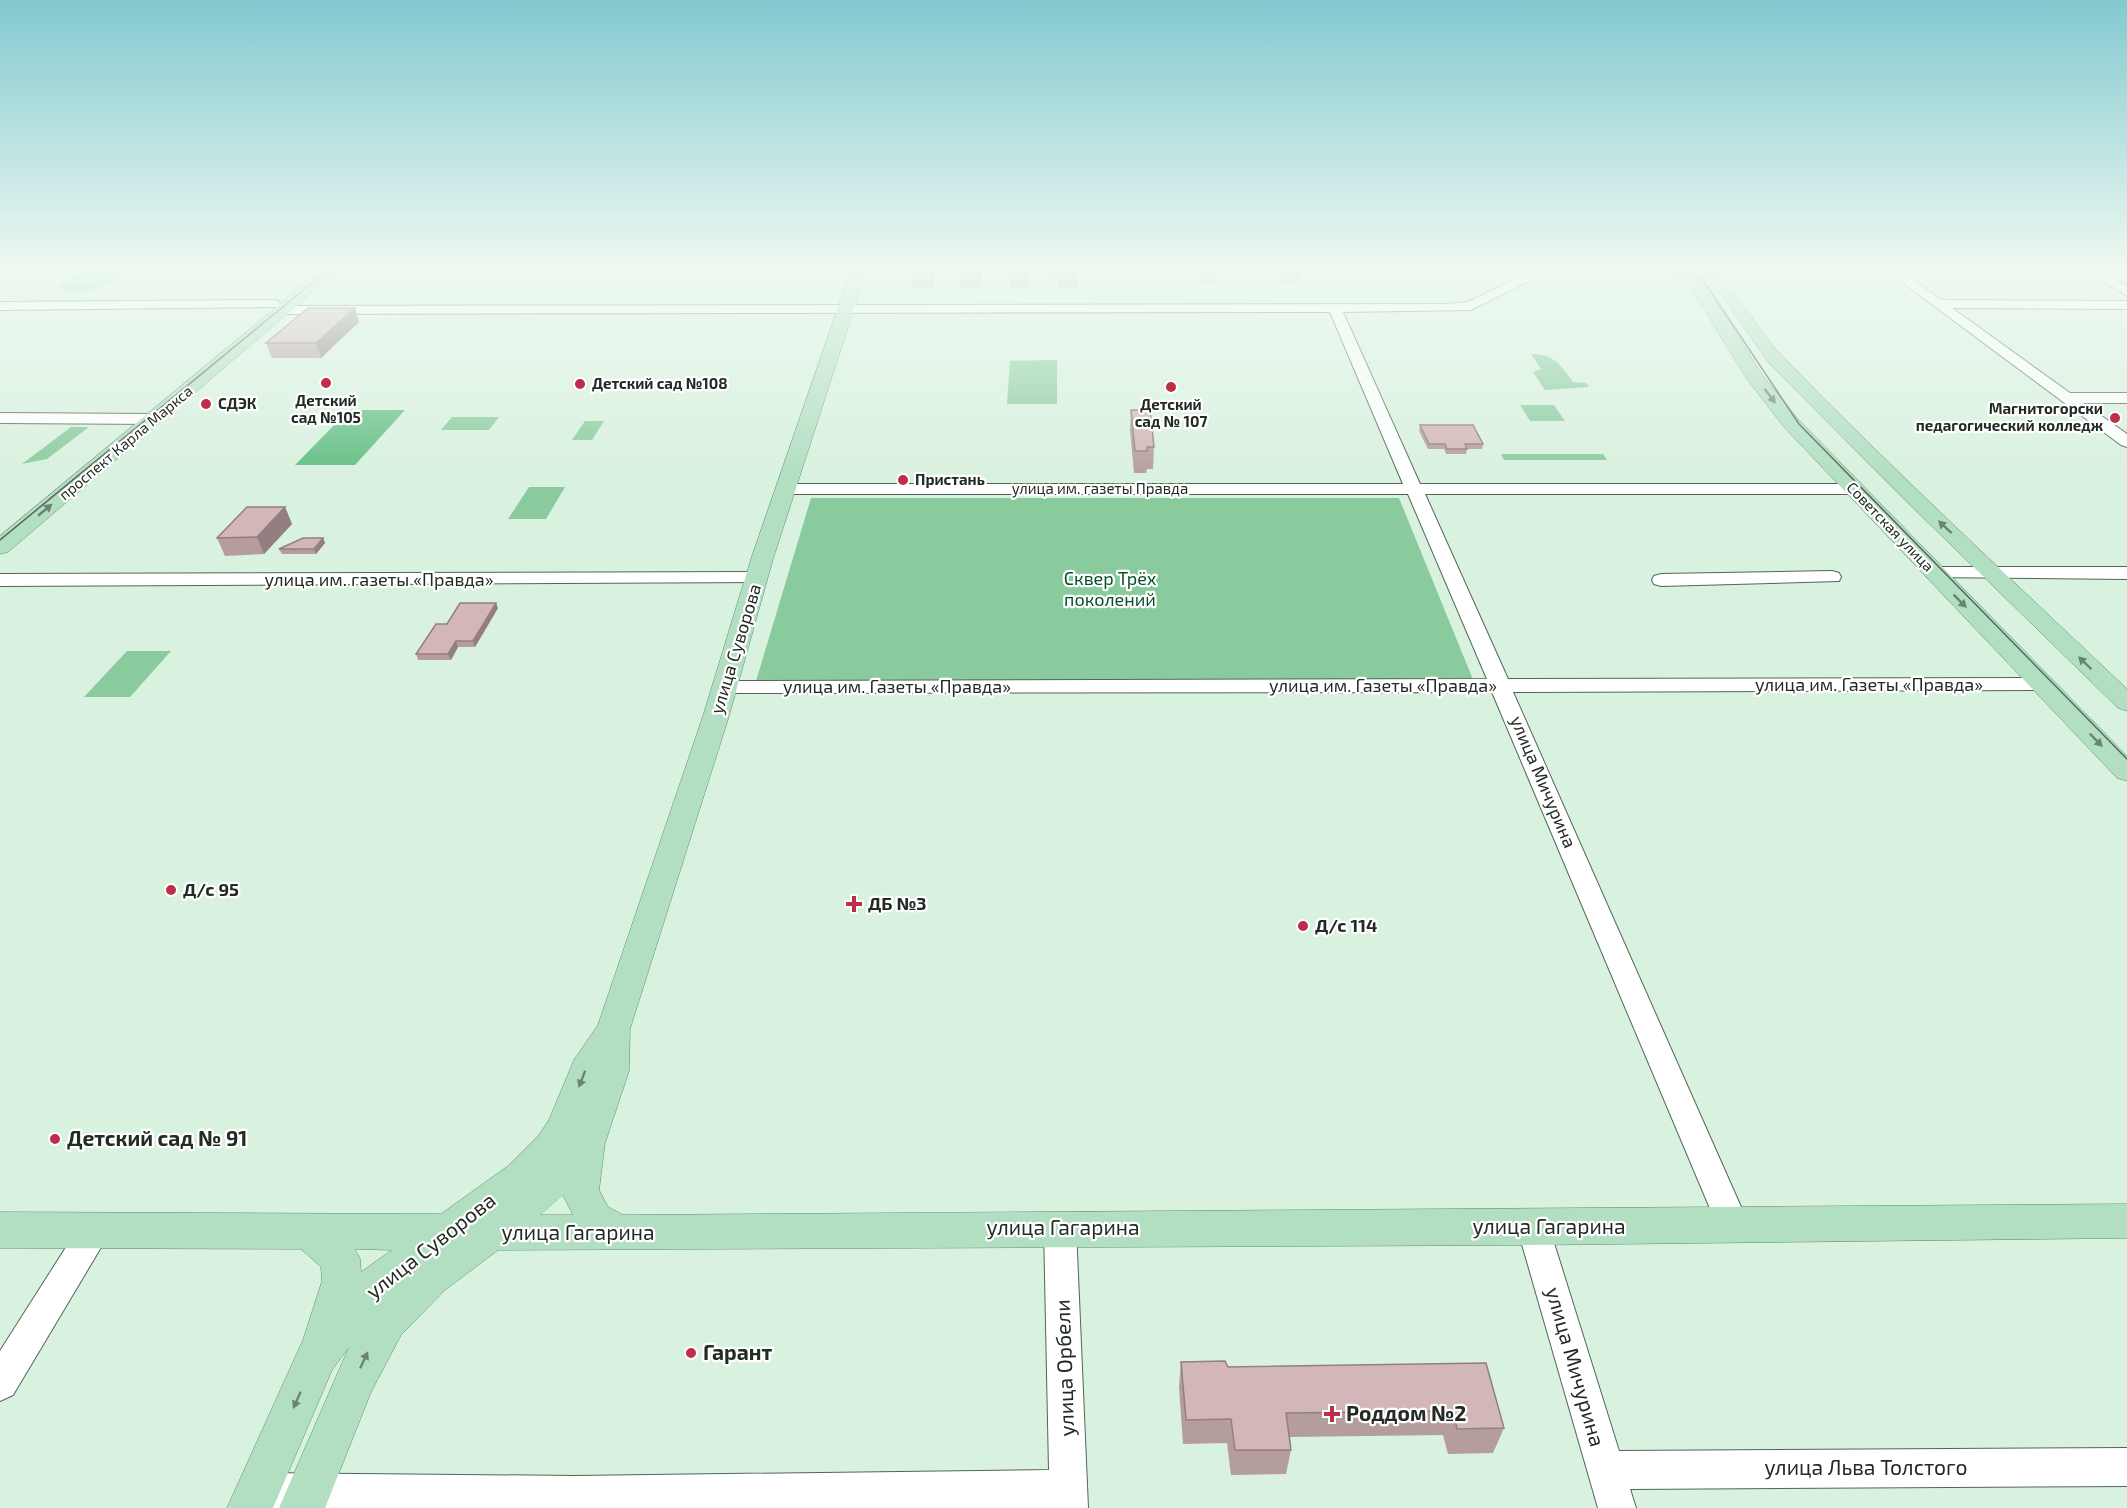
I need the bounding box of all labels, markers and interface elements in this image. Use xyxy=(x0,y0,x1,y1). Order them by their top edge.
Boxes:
place label: Детский сад №108 xyxy=(592,374,728,392)
marker: Детский сад №105 xyxy=(319,376,333,390)
marker: Детский сад №108 xyxy=(573,377,587,391)
marker: Детский сад № 107 xyxy=(1164,380,1178,394)
street label: проспект Карла Маркса xyxy=(55,381,196,503)
one-way arrow xyxy=(1764,388,1776,404)
place label: Детский сад №105 xyxy=(291,391,361,426)
place label: СДЭК xyxy=(218,394,257,412)
place label: Детский сад № 107 xyxy=(1135,395,1207,430)
marker: СДЭК xyxy=(199,397,213,411)
place label: Магнитогорски педагогический колледж xyxy=(1916,399,2104,434)
marker: Магнитогорски педагогический колледж xyxy=(2108,411,2122,425)
place label: Пристань xyxy=(915,470,985,488)
marker: Пристань xyxy=(896,473,910,487)
street label: Советская улица xyxy=(1843,478,1938,575)
street label: улица им. газеты Правда xyxy=(1012,479,1188,498)
one-way arrow xyxy=(37,504,52,517)
one-way arrow xyxy=(1938,521,1953,534)
park label: Сквер Трёх поколений xyxy=(1064,567,1157,610)
street label: улица им. газеты «Правда» xyxy=(264,568,494,590)
street label: улица Суворова xyxy=(705,581,765,716)
one-way arrow xyxy=(1953,593,1967,608)
one-way arrow xyxy=(2079,656,2093,670)
street label: улица им. Газеты «Правда» xyxy=(1755,673,1983,695)
street label: улица им. Газеты «Правда» xyxy=(1269,674,1497,696)
street label: улица им. Газеты «Правда» xyxy=(783,675,1011,697)
street label: улица Мичурина xyxy=(1506,712,1582,851)
one-way arrow xyxy=(2089,733,2103,748)
place label: Д/с 95 xyxy=(183,878,239,900)
marker: Д/с 95 xyxy=(164,883,178,897)
place label: ДБ №3 xyxy=(868,892,927,914)
marker: ДБ №3 xyxy=(845,895,863,913)
place label: Д/с 114 xyxy=(1315,914,1377,936)
marker: Д/с 114 xyxy=(1296,919,1310,933)
one-way arrow xyxy=(577,1070,587,1088)
place label: Детский сад № 91 xyxy=(67,1125,247,1150)
marker: Детский сад № 91 xyxy=(48,1132,62,1146)
street label: улица Суворова xyxy=(360,1187,500,1304)
street label: улица Гагарина xyxy=(1472,1213,1626,1239)
street label: улица Гагарина xyxy=(986,1214,1140,1240)
street label: улица Гагарина xyxy=(501,1219,655,1245)
street label: улица Мичурина xyxy=(1541,1284,1611,1450)
street label: улица Орбели xyxy=(1049,1299,1079,1437)
place label: Гарант xyxy=(703,1339,772,1364)
marker: Гарант xyxy=(684,1346,698,1360)
one-way arrow xyxy=(359,1352,368,1369)
one-way arrow xyxy=(293,1392,302,1409)
place label: Роддом №2 xyxy=(1346,1400,1466,1425)
marker: Роддом №2 xyxy=(1323,1405,1341,1423)
street label: улица Льва Толстого xyxy=(1764,1454,1968,1480)

